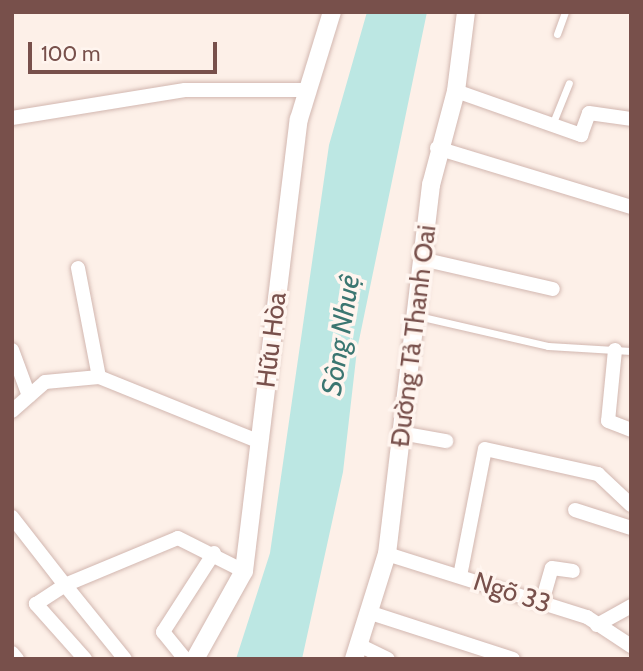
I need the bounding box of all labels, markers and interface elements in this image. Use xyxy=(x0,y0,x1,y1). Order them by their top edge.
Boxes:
scale bar xyxy=(32,28,220,72)
text: 100 m xyxy=(41,41,100,66)
street label: Đường Tả Thanh Oai xyxy=(385,223,443,449)
water label: Sông Nhuệ xyxy=(314,272,366,398)
street label: Hữu Hòa xyxy=(251,290,293,390)
street label: Ngõ 33 xyxy=(470,566,554,620)

